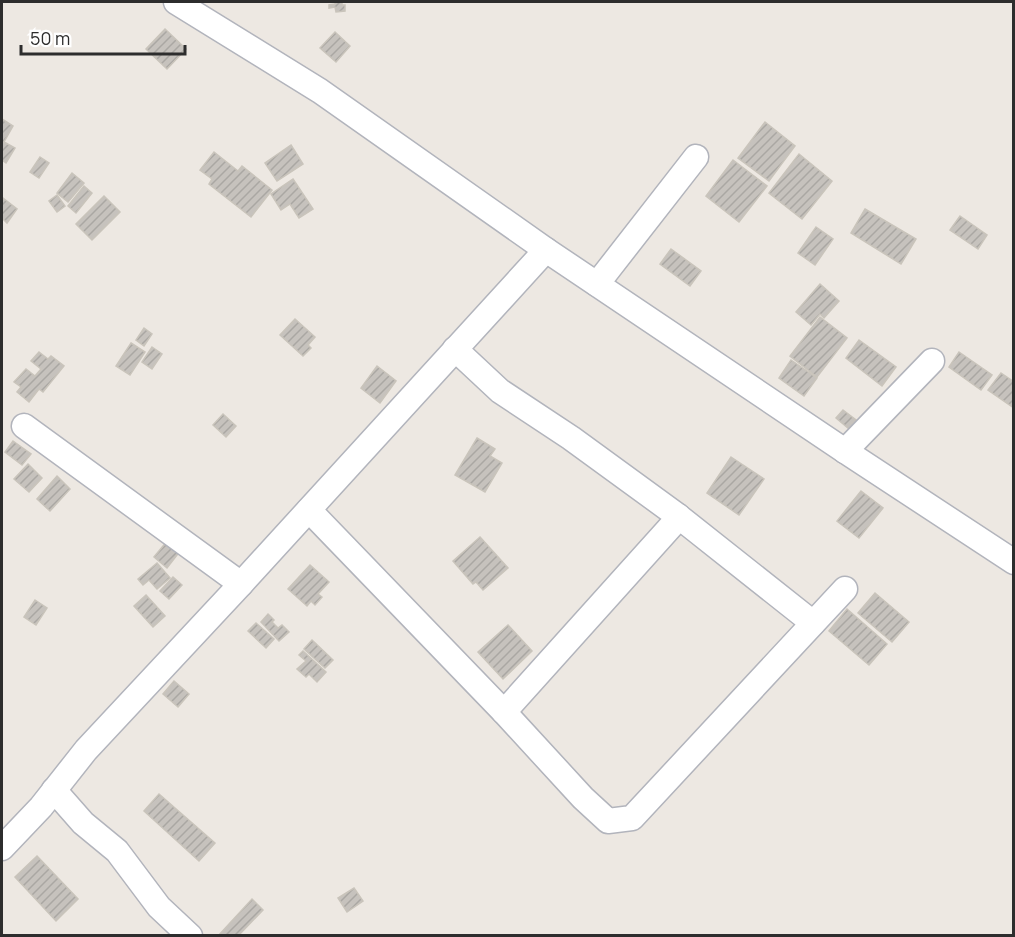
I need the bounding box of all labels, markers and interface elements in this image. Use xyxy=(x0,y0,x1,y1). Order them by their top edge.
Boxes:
scale bar xyxy=(21,18,184,56)
text: 50 m xyxy=(30,26,70,50)

